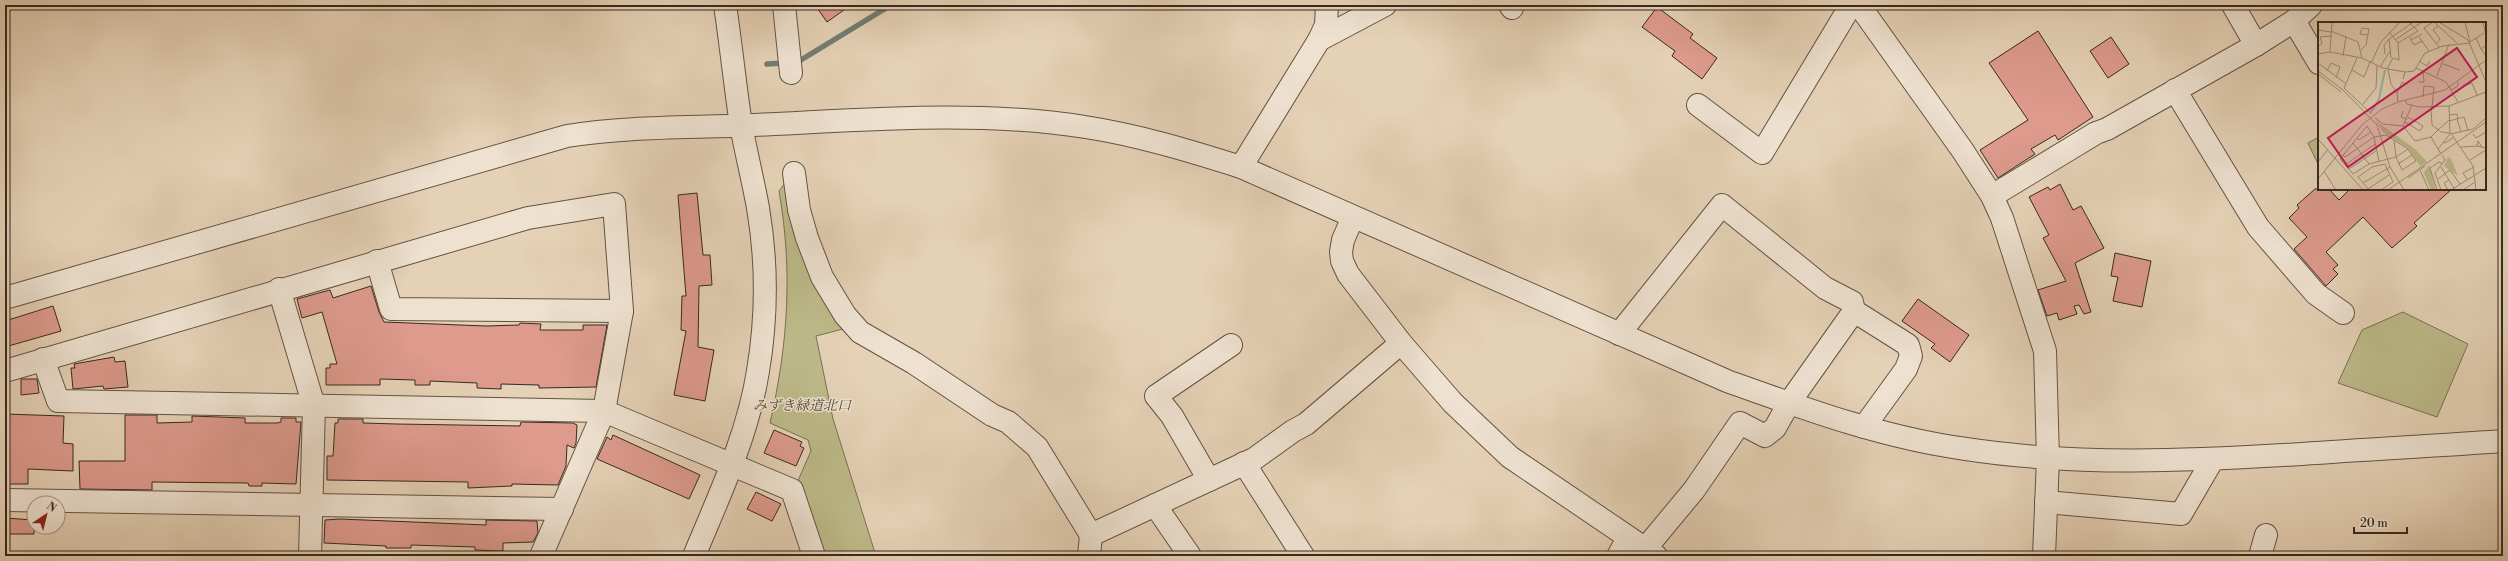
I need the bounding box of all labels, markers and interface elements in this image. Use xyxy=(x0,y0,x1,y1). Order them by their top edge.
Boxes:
inset map xyxy=(2318,22,2486,190)
park label: みずき緑道北口 xyxy=(753,397,852,415)
north arrow xyxy=(26,495,66,535)
text: N xyxy=(44,499,59,516)
scale bar xyxy=(2354,509,2407,535)
text: 20 m xyxy=(2360,516,2388,531)

